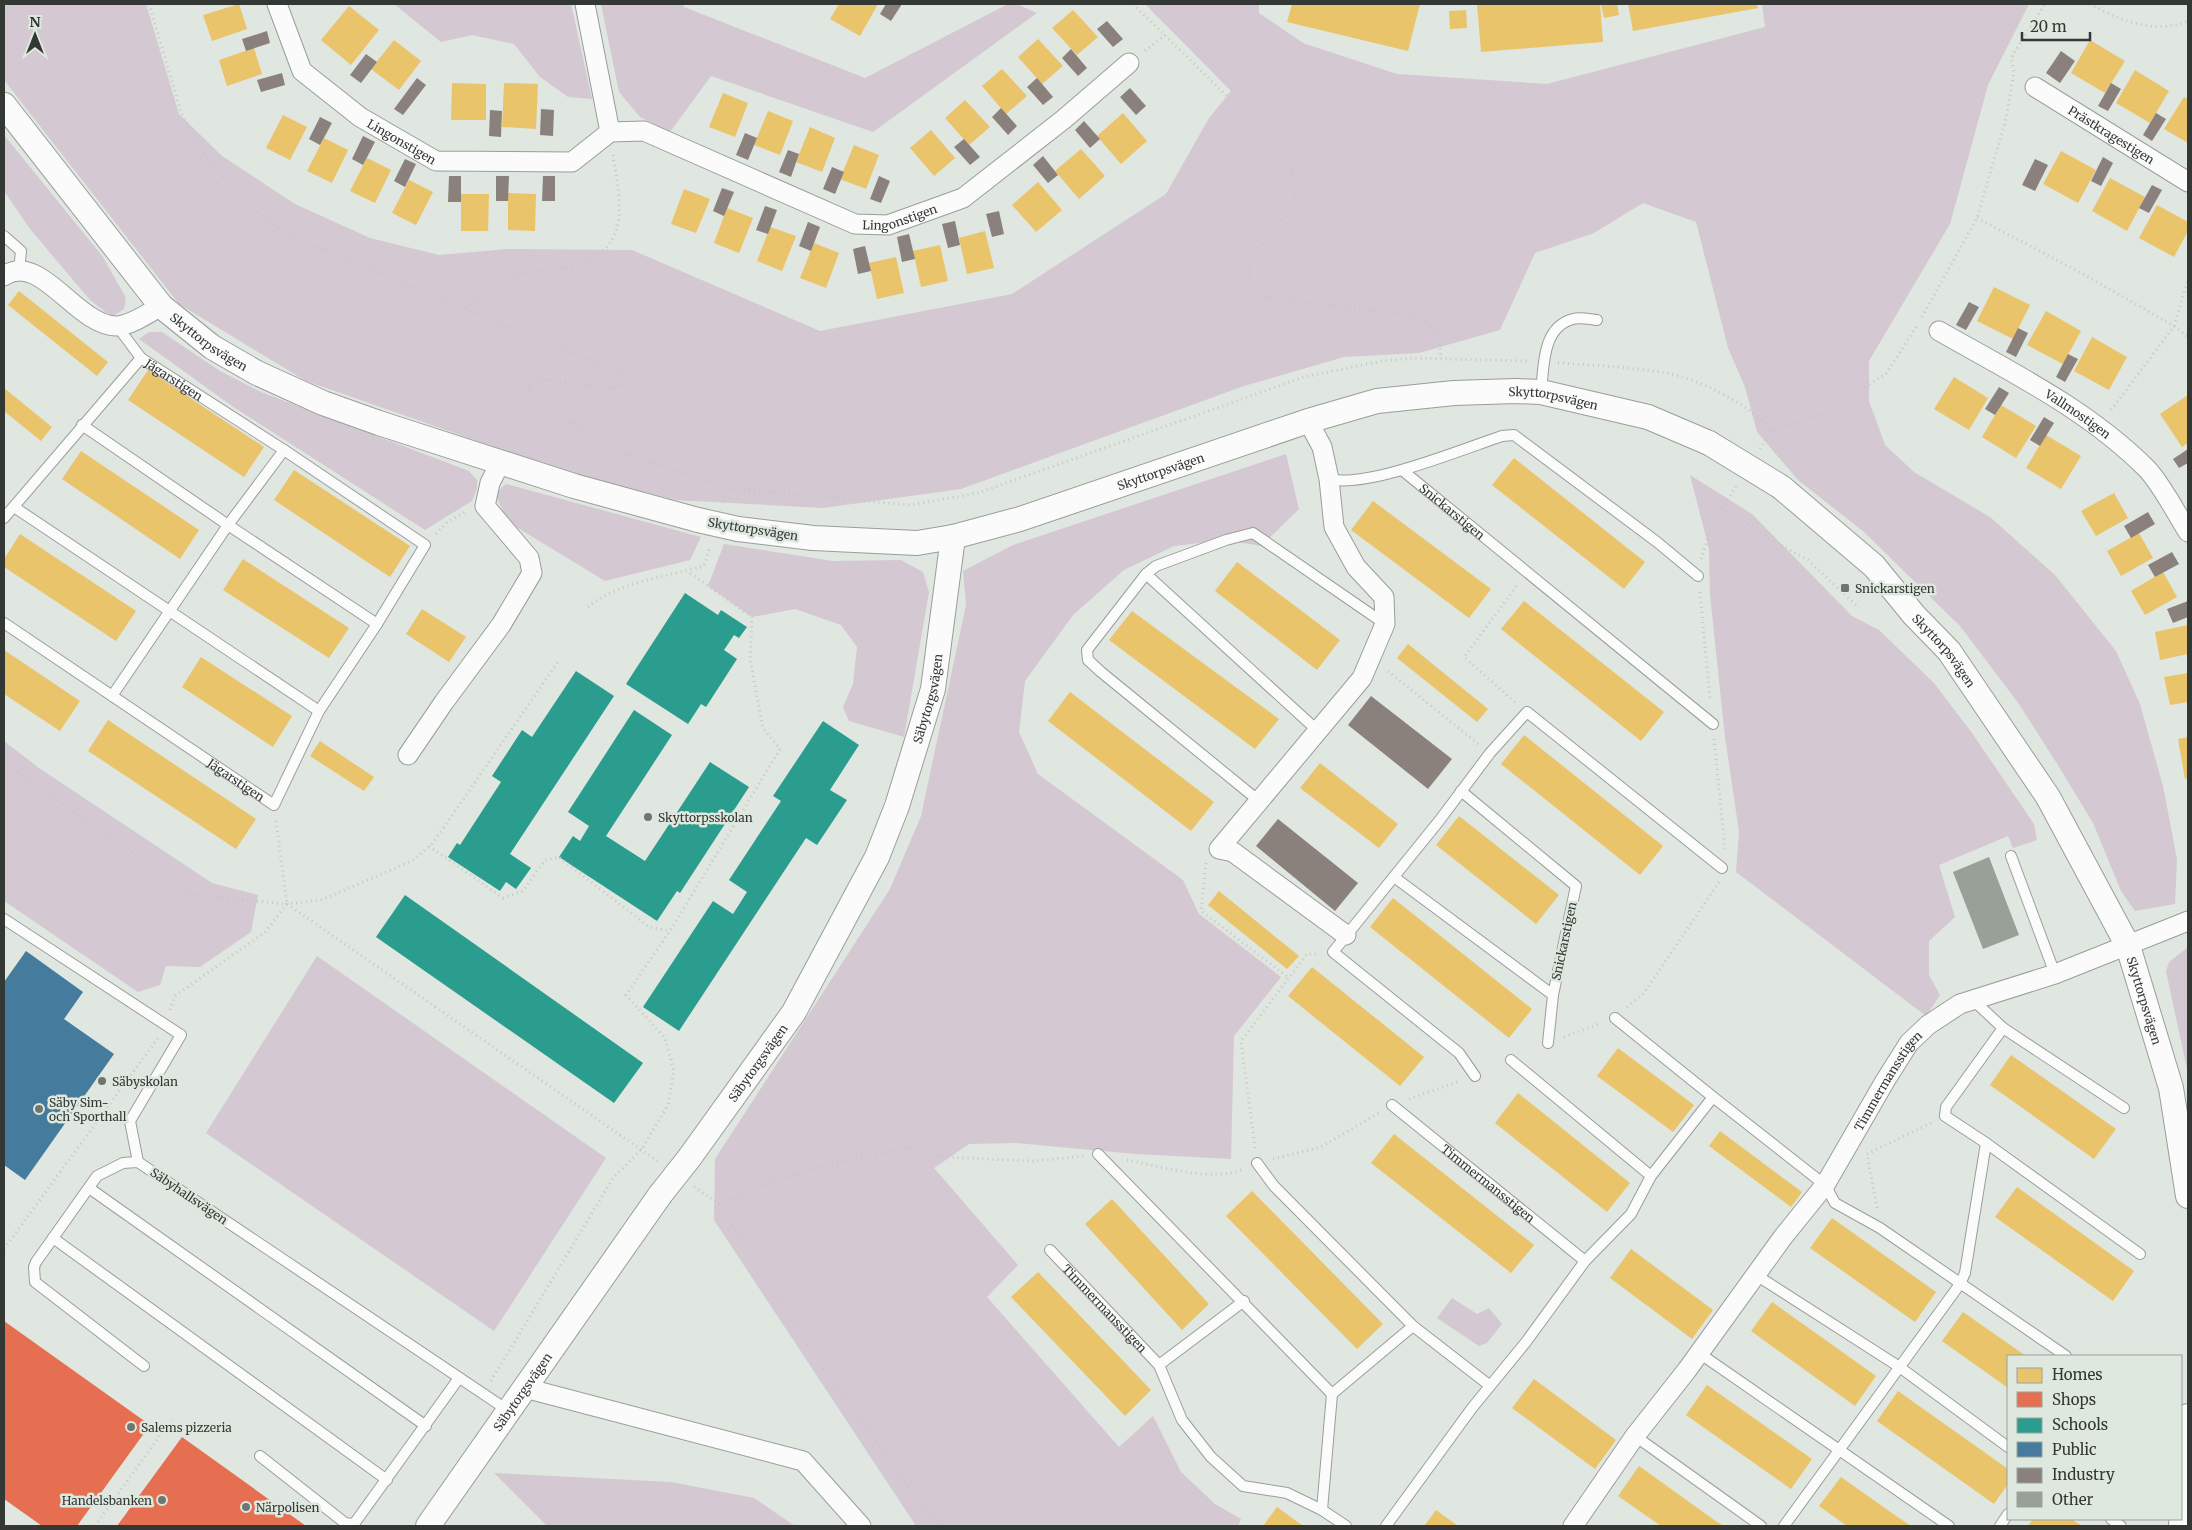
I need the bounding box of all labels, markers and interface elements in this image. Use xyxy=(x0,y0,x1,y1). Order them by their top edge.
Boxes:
north arrow xyxy=(10,10,60,60)
scale bar xyxy=(2022,10,2090,42)
text: N xyxy=(29,13,41,31)
text: 20 m xyxy=(2030,17,2067,36)
street label: Prästkragestigen xyxy=(2066,102,2157,167)
street label: Lingonstigen xyxy=(365,116,439,167)
street label: Lingonstigen xyxy=(862,201,939,233)
street label: Skyttorpsvägen xyxy=(168,309,250,374)
street label: Jägarstigen xyxy=(142,355,206,403)
street label: Skyttorpsvägen xyxy=(1508,383,1600,413)
street label: Vallmostigen xyxy=(2042,385,2114,441)
street label: Skyttorpsvägen xyxy=(1115,449,1206,493)
street label: Snickarstigen xyxy=(1417,480,1488,542)
street label: Skyttorpsvägen xyxy=(707,514,799,544)
place label: Snickarstigen xyxy=(1855,581,1935,596)
marker: Snickarstigen xyxy=(1839,582,1851,594)
street label: Skyttorpsvägen xyxy=(1909,611,1979,690)
street label: Säbytorgsvägen xyxy=(909,653,945,745)
street label: Jägarstigen xyxy=(204,754,268,804)
place label: Skyttorpsskolan xyxy=(658,810,753,825)
marker: Skyttorpsskolan xyxy=(642,811,654,823)
street label: Snickarstigen xyxy=(1548,900,1580,982)
street label: Skyttorpsvägen xyxy=(2124,955,2165,1046)
street label: Säbytorgsvägen xyxy=(725,1021,791,1105)
street label: Timmermansstigen xyxy=(1850,1027,1925,1133)
place label: Säbyskolan xyxy=(112,1074,178,1089)
marker: Säbyskolan xyxy=(96,1075,108,1087)
place label: Säby Sim- och Sporthall xyxy=(49,1095,127,1124)
marker: Säby Sim- och Sporthall xyxy=(33,1103,45,1115)
street label: Timmermansstigen xyxy=(1439,1141,1538,1225)
street label: Säbyhallsvägen xyxy=(148,1165,230,1227)
street label: Timmermansstigen xyxy=(1060,1261,1150,1355)
street label: Säbytorgsvägen xyxy=(490,1350,555,1434)
legend xyxy=(2007,1355,2182,1520)
text: Homes xyxy=(2052,1365,2103,1384)
text: Shops xyxy=(2052,1390,2096,1409)
text: Schools xyxy=(2052,1415,2108,1434)
place label: Salems pizzeria xyxy=(141,1420,232,1435)
marker: Salems pizzeria xyxy=(125,1421,137,1433)
text: Public xyxy=(2052,1440,2097,1459)
text: Industry xyxy=(2052,1465,2115,1484)
text: Other xyxy=(2052,1490,2094,1509)
place label: Handelsbanken xyxy=(62,1493,152,1508)
marker: Handelsbanken xyxy=(156,1494,168,1506)
place label: Närpolisen xyxy=(256,1500,320,1515)
marker: Närpolisen xyxy=(240,1501,252,1513)

